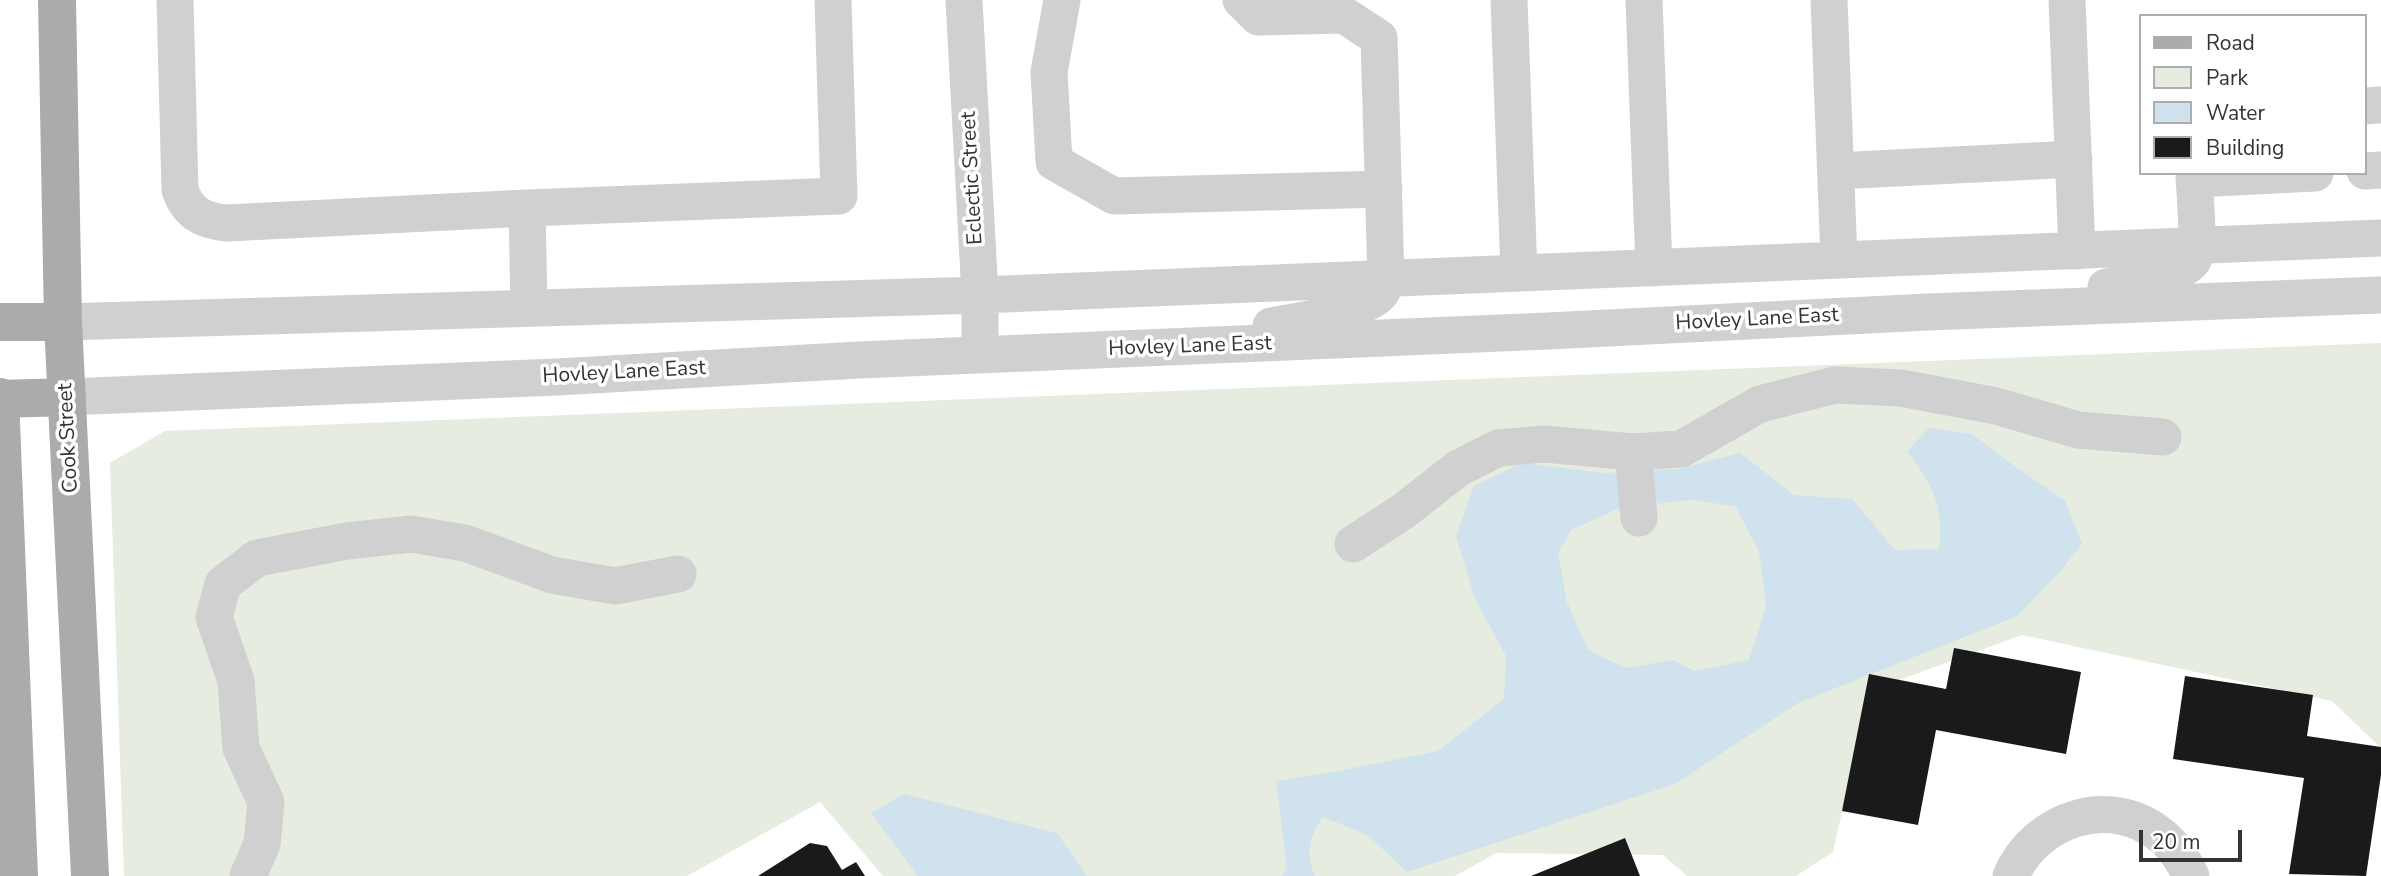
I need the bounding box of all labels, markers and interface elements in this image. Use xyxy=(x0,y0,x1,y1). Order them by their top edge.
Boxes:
legend xyxy=(2140,14,2367,175)
text: Road xyxy=(2206,29,2255,57)
text: Park xyxy=(2206,64,2248,92)
text: Water xyxy=(2206,99,2265,127)
street label: Eclectic Street xyxy=(957,111,989,245)
text: Building xyxy=(2206,134,2284,162)
street label: Hovley Lane East xyxy=(1675,303,1839,337)
street label: Hovley Lane East xyxy=(1108,332,1272,362)
street label: Hovley Lane East xyxy=(542,356,706,390)
street label: Cook Street xyxy=(54,382,84,494)
scale bar xyxy=(2143,816,2246,860)
text: 20 m xyxy=(2152,828,2201,856)

